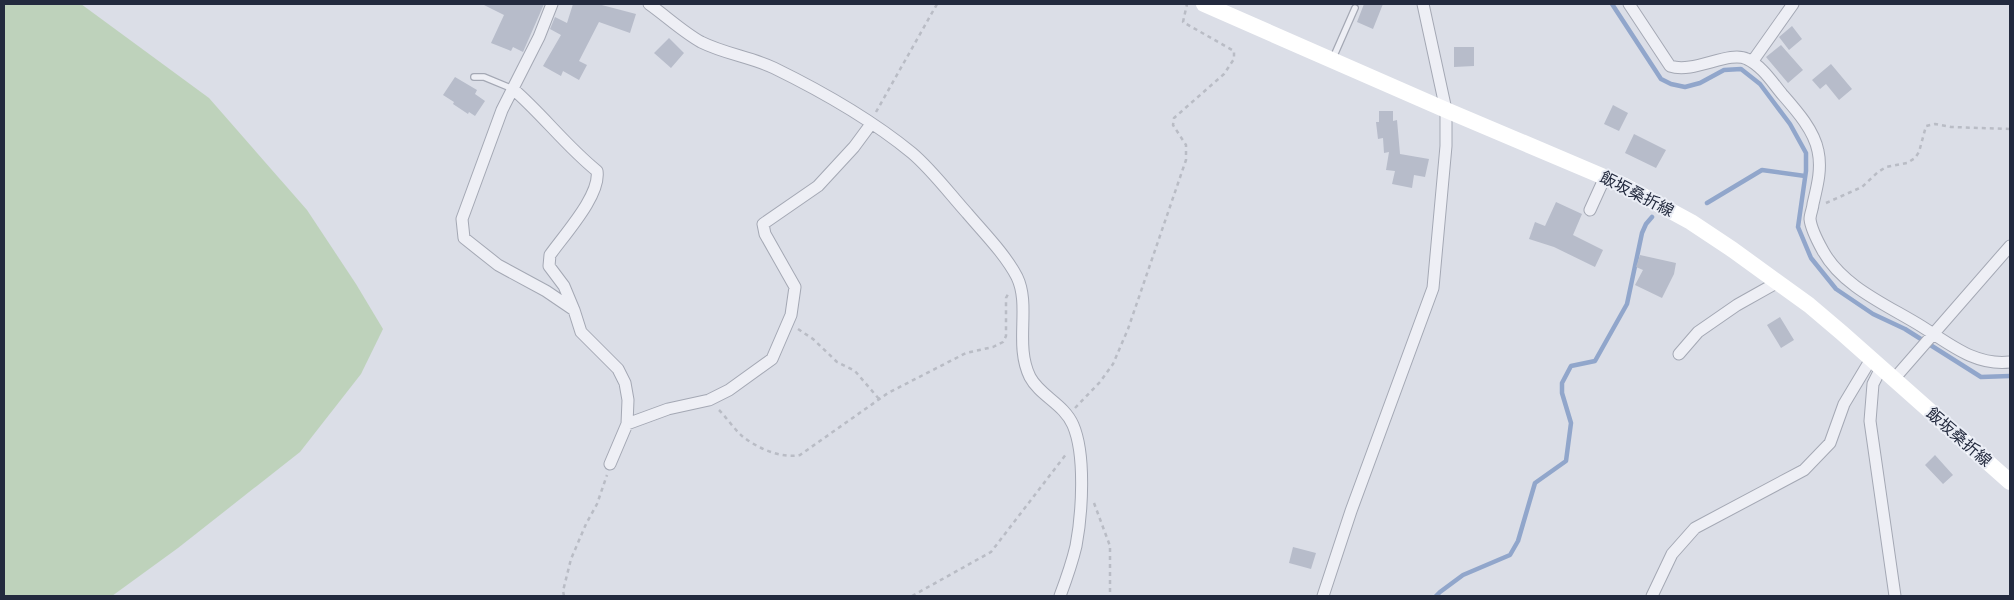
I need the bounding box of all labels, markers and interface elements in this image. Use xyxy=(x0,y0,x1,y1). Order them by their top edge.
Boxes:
street label: 飯坂桑折線 xyxy=(1597,167,1677,221)
street label: 飯坂桑折線 xyxy=(1923,404,1995,470)

